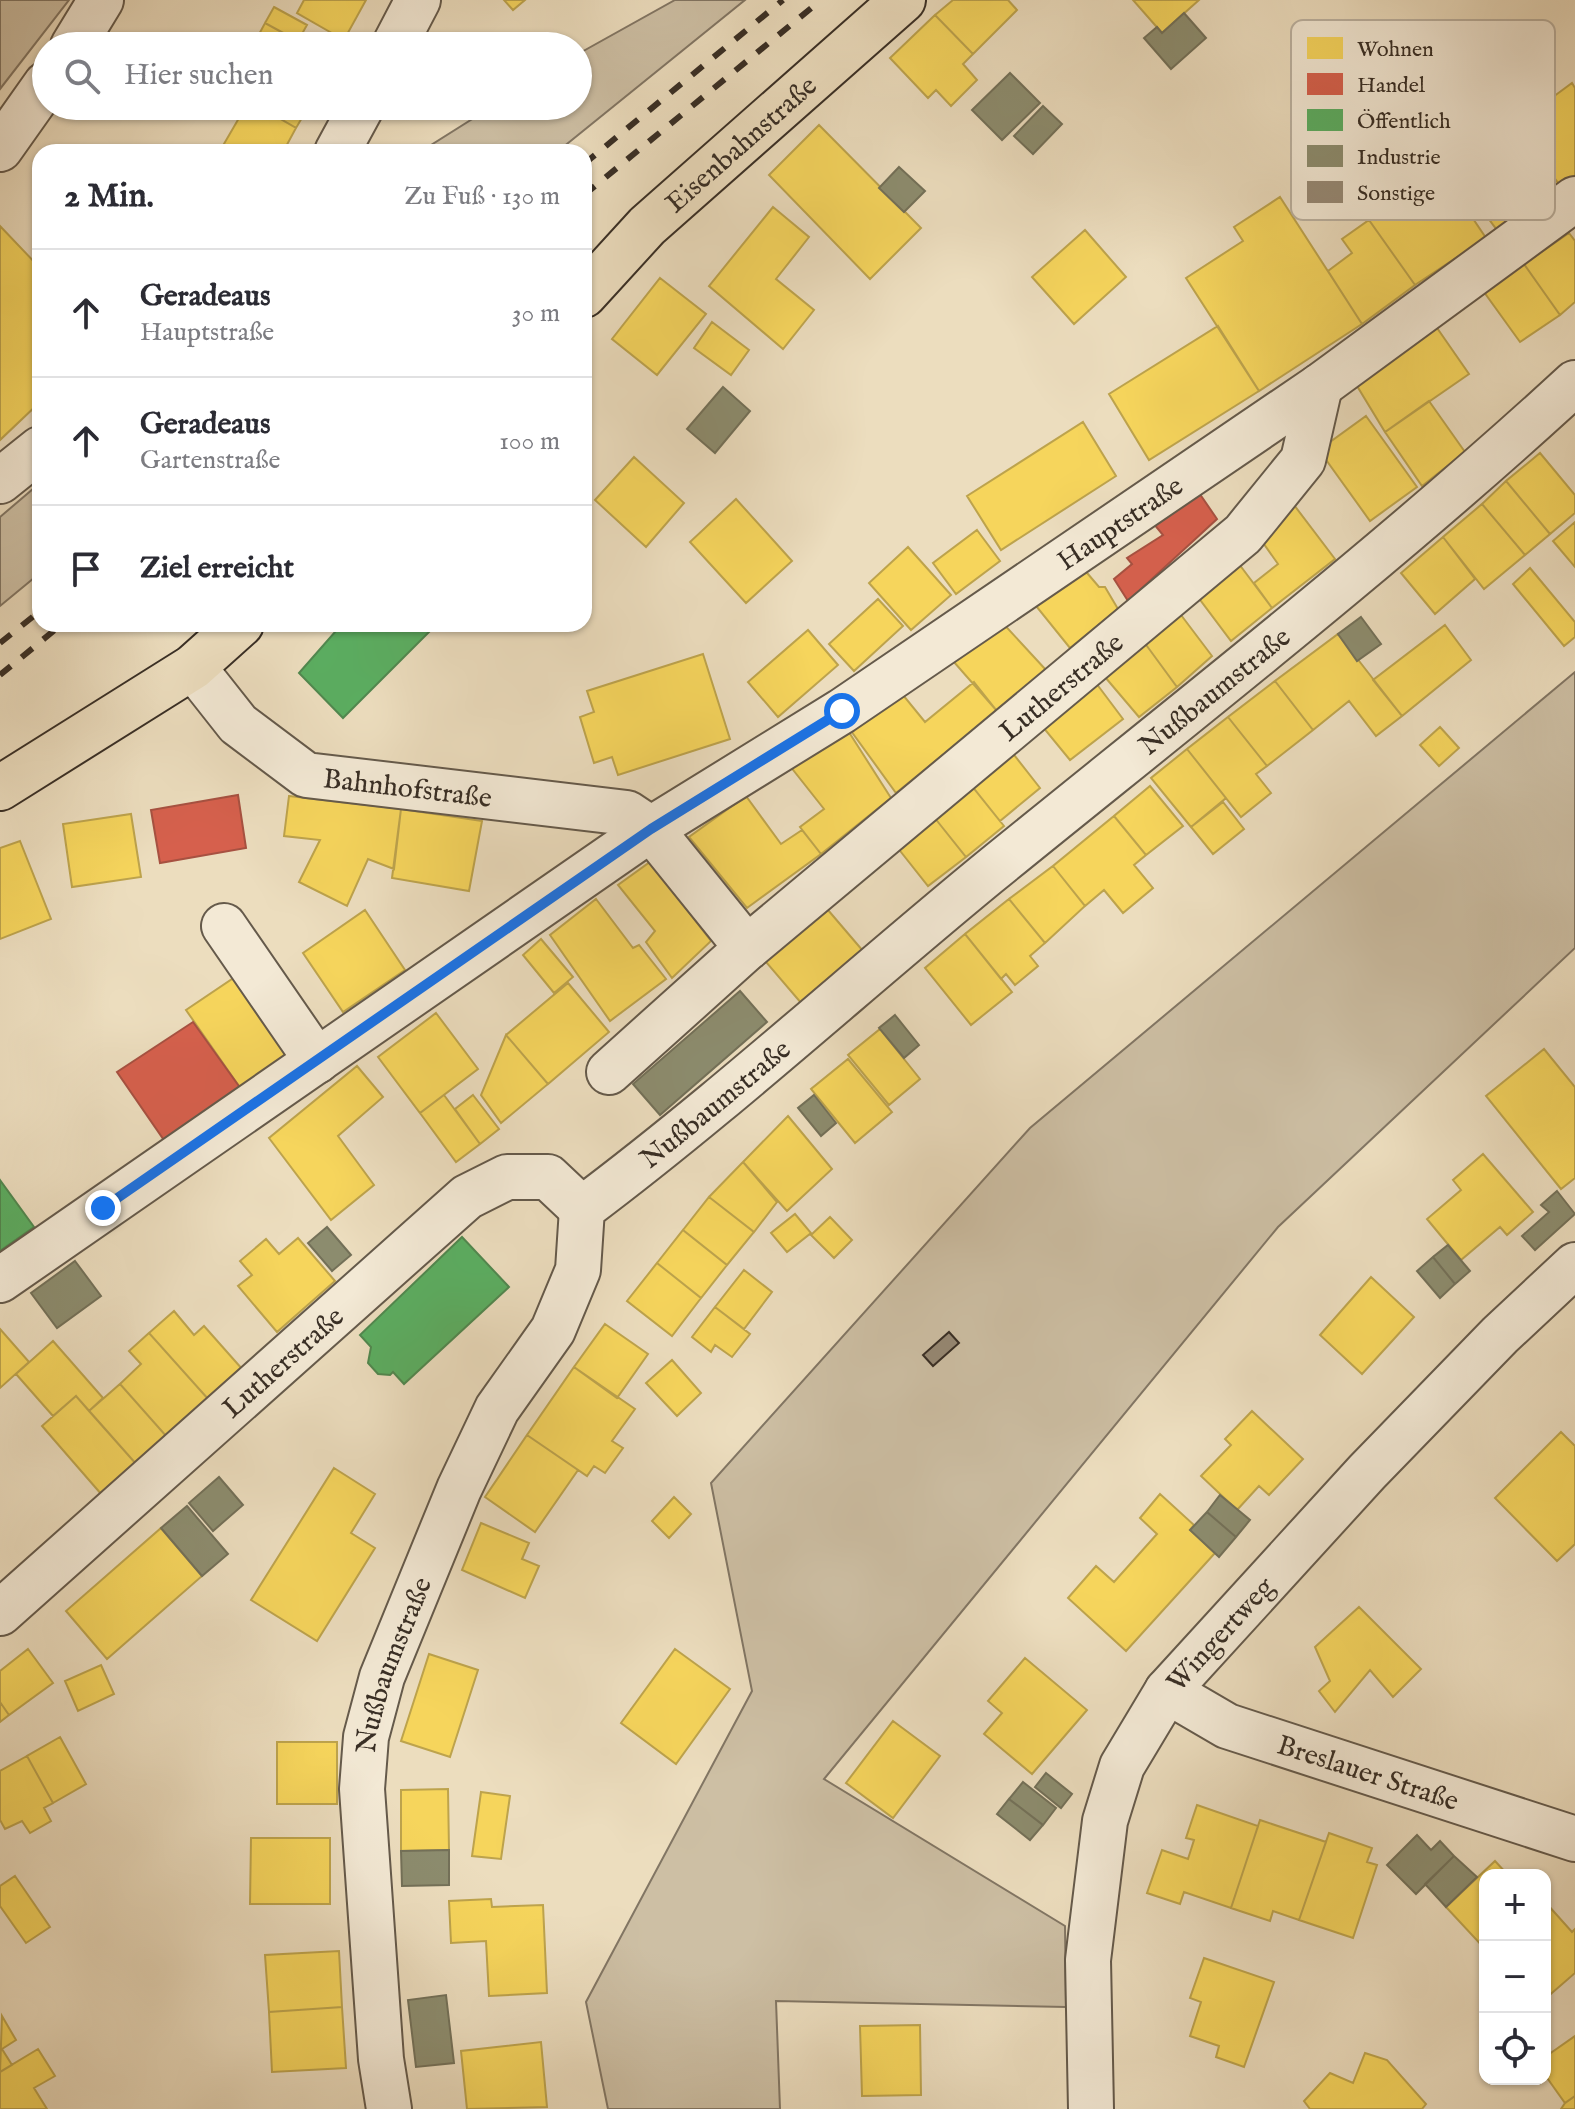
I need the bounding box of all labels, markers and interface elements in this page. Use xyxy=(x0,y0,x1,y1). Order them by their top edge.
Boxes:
legend xyxy=(1291,20,1555,220)
search box xyxy=(32,32,592,120)
text: Wohnen xyxy=(1357,36,1434,64)
icon: search xyxy=(60,54,104,98)
text: Hier suchen xyxy=(124,57,274,95)
street label: Eisenbahnstraße xyxy=(659,69,825,222)
text: Handel xyxy=(1357,72,1425,100)
text: Öffentlich xyxy=(1357,108,1451,136)
text: Industrie xyxy=(1357,144,1441,172)
text: 2 Min. xyxy=(64,175,154,218)
text: Zu Fuß · 130 m xyxy=(404,180,560,213)
text: Sonstige xyxy=(1357,180,1435,208)
text: Geradeaus xyxy=(140,278,270,316)
icon: ahead xyxy=(64,291,108,335)
text: 30 m xyxy=(512,297,560,330)
text: Hauptstraße xyxy=(140,316,274,349)
text: Geradeaus xyxy=(140,406,270,444)
icon: ahead xyxy=(64,419,108,463)
text: 100 m xyxy=(499,425,560,458)
text: Gartenstraße xyxy=(140,444,280,477)
street label: Hauptstraße xyxy=(1051,469,1191,580)
icon: arrive xyxy=(64,547,108,591)
text: Ziel erreicht xyxy=(140,550,294,588)
street label: Nußbaumstraße xyxy=(1133,620,1299,764)
street label: Lutherstraße xyxy=(993,626,1132,750)
route start xyxy=(824,693,860,729)
street label: Bahnhofstraße xyxy=(321,762,494,817)
street label: Nußbaumstraße xyxy=(634,1033,799,1177)
route end xyxy=(85,1190,121,1226)
street label: Lutherstraße xyxy=(216,1300,352,1427)
street label: Wingertweg xyxy=(1160,1570,1283,1700)
street label: Nußbaumstraße xyxy=(350,1572,441,1754)
street label: Breslauer Straße xyxy=(1272,1728,1463,1820)
map controls xyxy=(1479,1869,1551,2085)
button: + xyxy=(1479,1869,1551,1941)
button: − xyxy=(1479,1941,1551,2013)
button: locate xyxy=(1479,2013,1551,2085)

